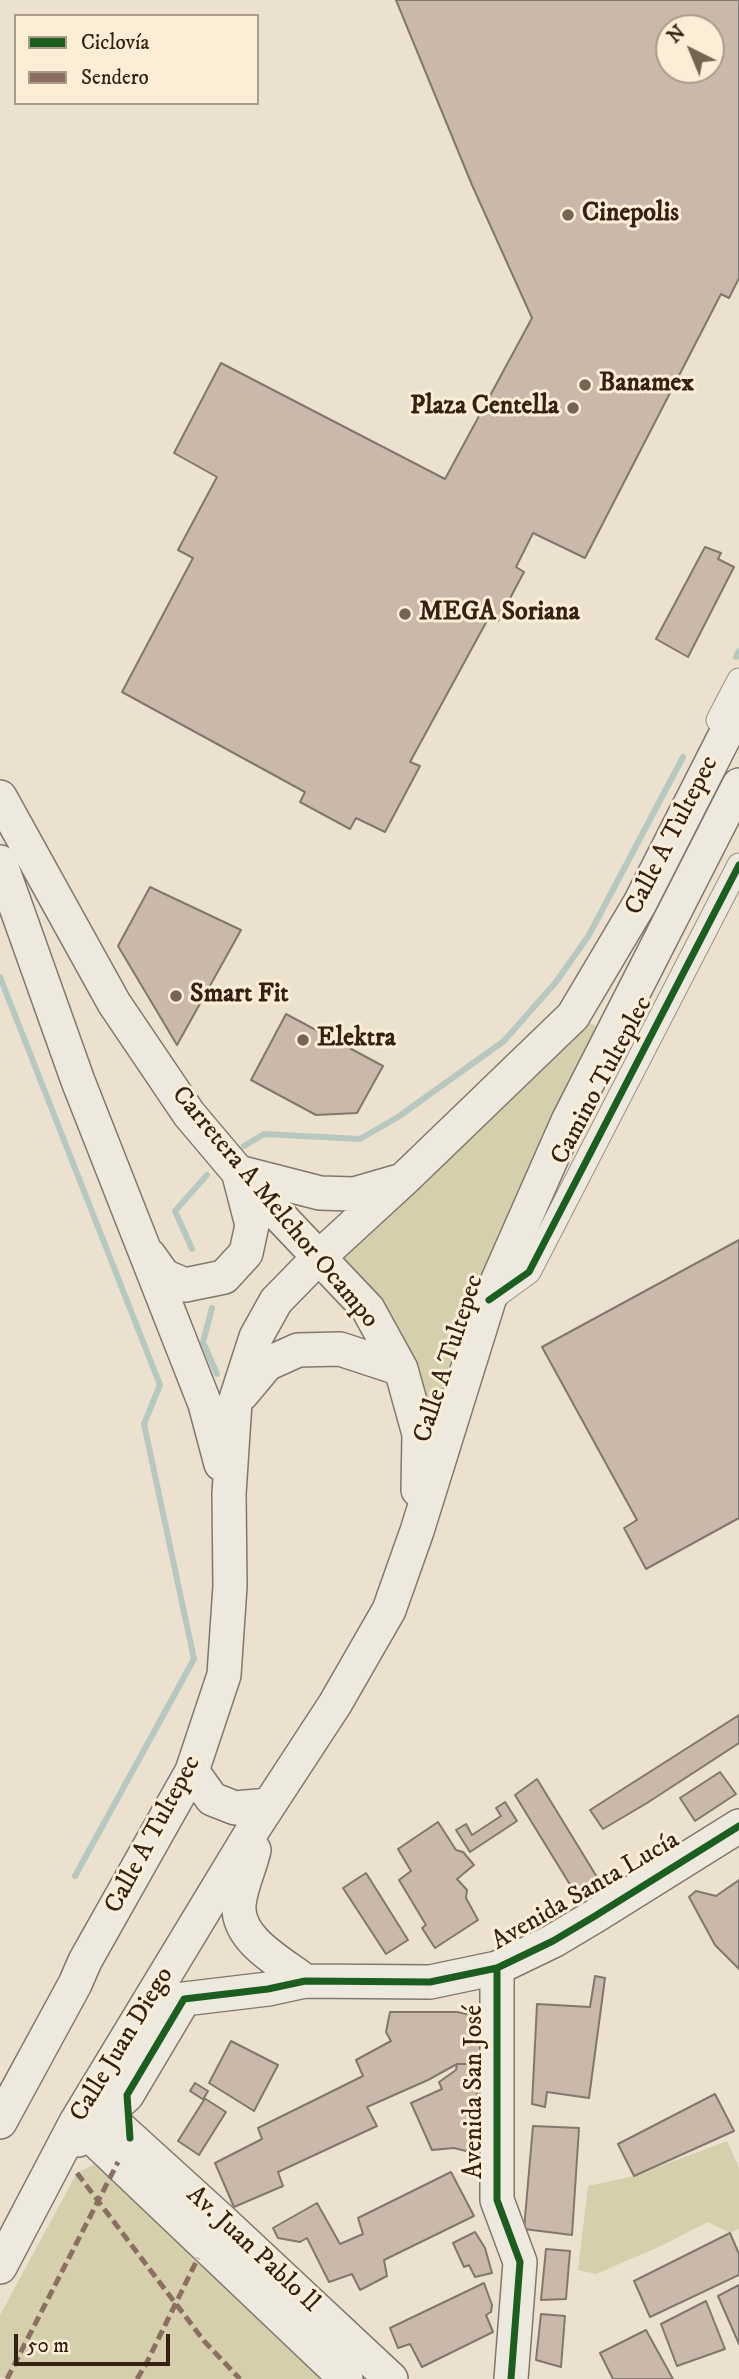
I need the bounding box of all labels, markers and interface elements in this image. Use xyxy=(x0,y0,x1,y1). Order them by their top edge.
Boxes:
legend xyxy=(14,14,259,105)
north arrow xyxy=(655,14,725,84)
text: N xyxy=(663,21,690,48)
text: Ciclovía xyxy=(81,30,149,56)
text: Sendero xyxy=(81,65,149,91)
place label: Cinepolis xyxy=(582,199,679,231)
marker: Cinepolis xyxy=(560,207,576,223)
place label: Banamex xyxy=(599,369,694,401)
marker: Banamex xyxy=(577,377,593,393)
place label: Plaza Centella xyxy=(410,392,559,424)
marker: Plaza Centella xyxy=(565,400,581,416)
place label: MEGA Soriana xyxy=(419,598,580,630)
marker: MEGA Soriana xyxy=(397,606,413,622)
street label: Calle A Tultepec xyxy=(619,751,727,921)
place label: Smart Fit xyxy=(190,980,289,1012)
marker: Smart Fit xyxy=(168,988,184,1004)
street label: Camino Tulteplec xyxy=(546,992,660,1170)
place label: Elektra xyxy=(317,1024,396,1056)
marker: Elektra xyxy=(295,1032,311,1048)
street label: Carretera A Melchor Ocampo xyxy=(164,1081,384,1335)
street label: Calle A Tultepec xyxy=(408,1271,492,1447)
street label: Calle A Tultepec xyxy=(99,1751,209,1919)
street label: Avenida Santa Lucía xyxy=(487,1826,685,1958)
street label: Calle Juan Diego xyxy=(65,1962,181,2128)
street label: Avenida San José xyxy=(460,2005,492,2179)
street label: Av. Juan Pablo ll xyxy=(179,2180,325,2320)
scale bar xyxy=(18,2320,173,2364)
text: 50 m xyxy=(27,2333,69,2359)

